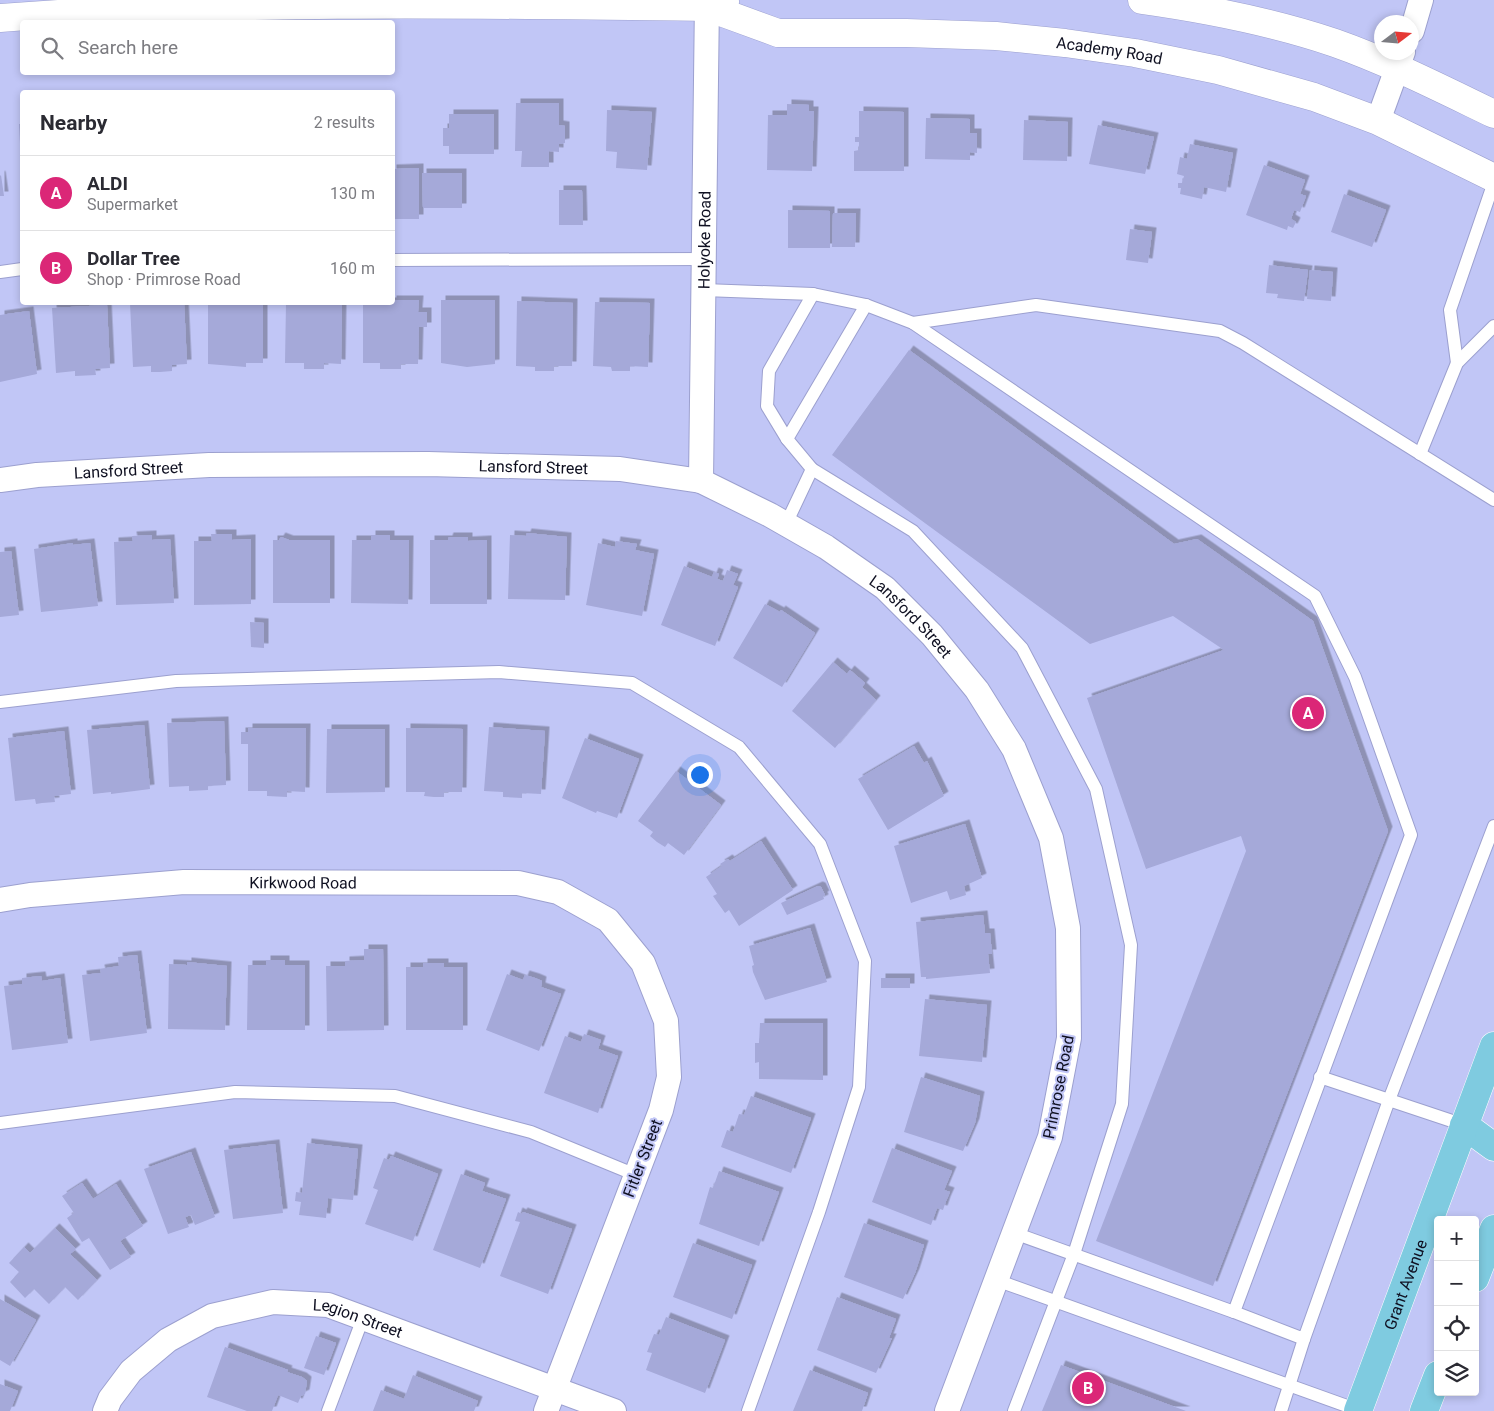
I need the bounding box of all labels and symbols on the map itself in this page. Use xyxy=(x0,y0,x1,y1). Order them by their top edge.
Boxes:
north arrow xyxy=(1374,15,1419,60)
street label: Academy Road xyxy=(1055,33,1164,68)
street label: Holyoke Road xyxy=(694,191,715,289)
street label: Lansford Street xyxy=(478,456,588,478)
street label: Lansford Street xyxy=(73,458,184,483)
street label: Lansford Street xyxy=(866,571,956,662)
pin: A xyxy=(1292,694,1324,732)
your location xyxy=(687,762,713,788)
street label: Kirkwood Road xyxy=(249,873,357,893)
street label: Primrose Road xyxy=(1039,1034,1078,1141)
street label: Fitler Street xyxy=(619,1117,666,1200)
street label: Grant Avenue xyxy=(1380,1237,1431,1333)
street label: Legion Street xyxy=(312,1295,405,1342)
pin: B xyxy=(1072,1369,1104,1407)

